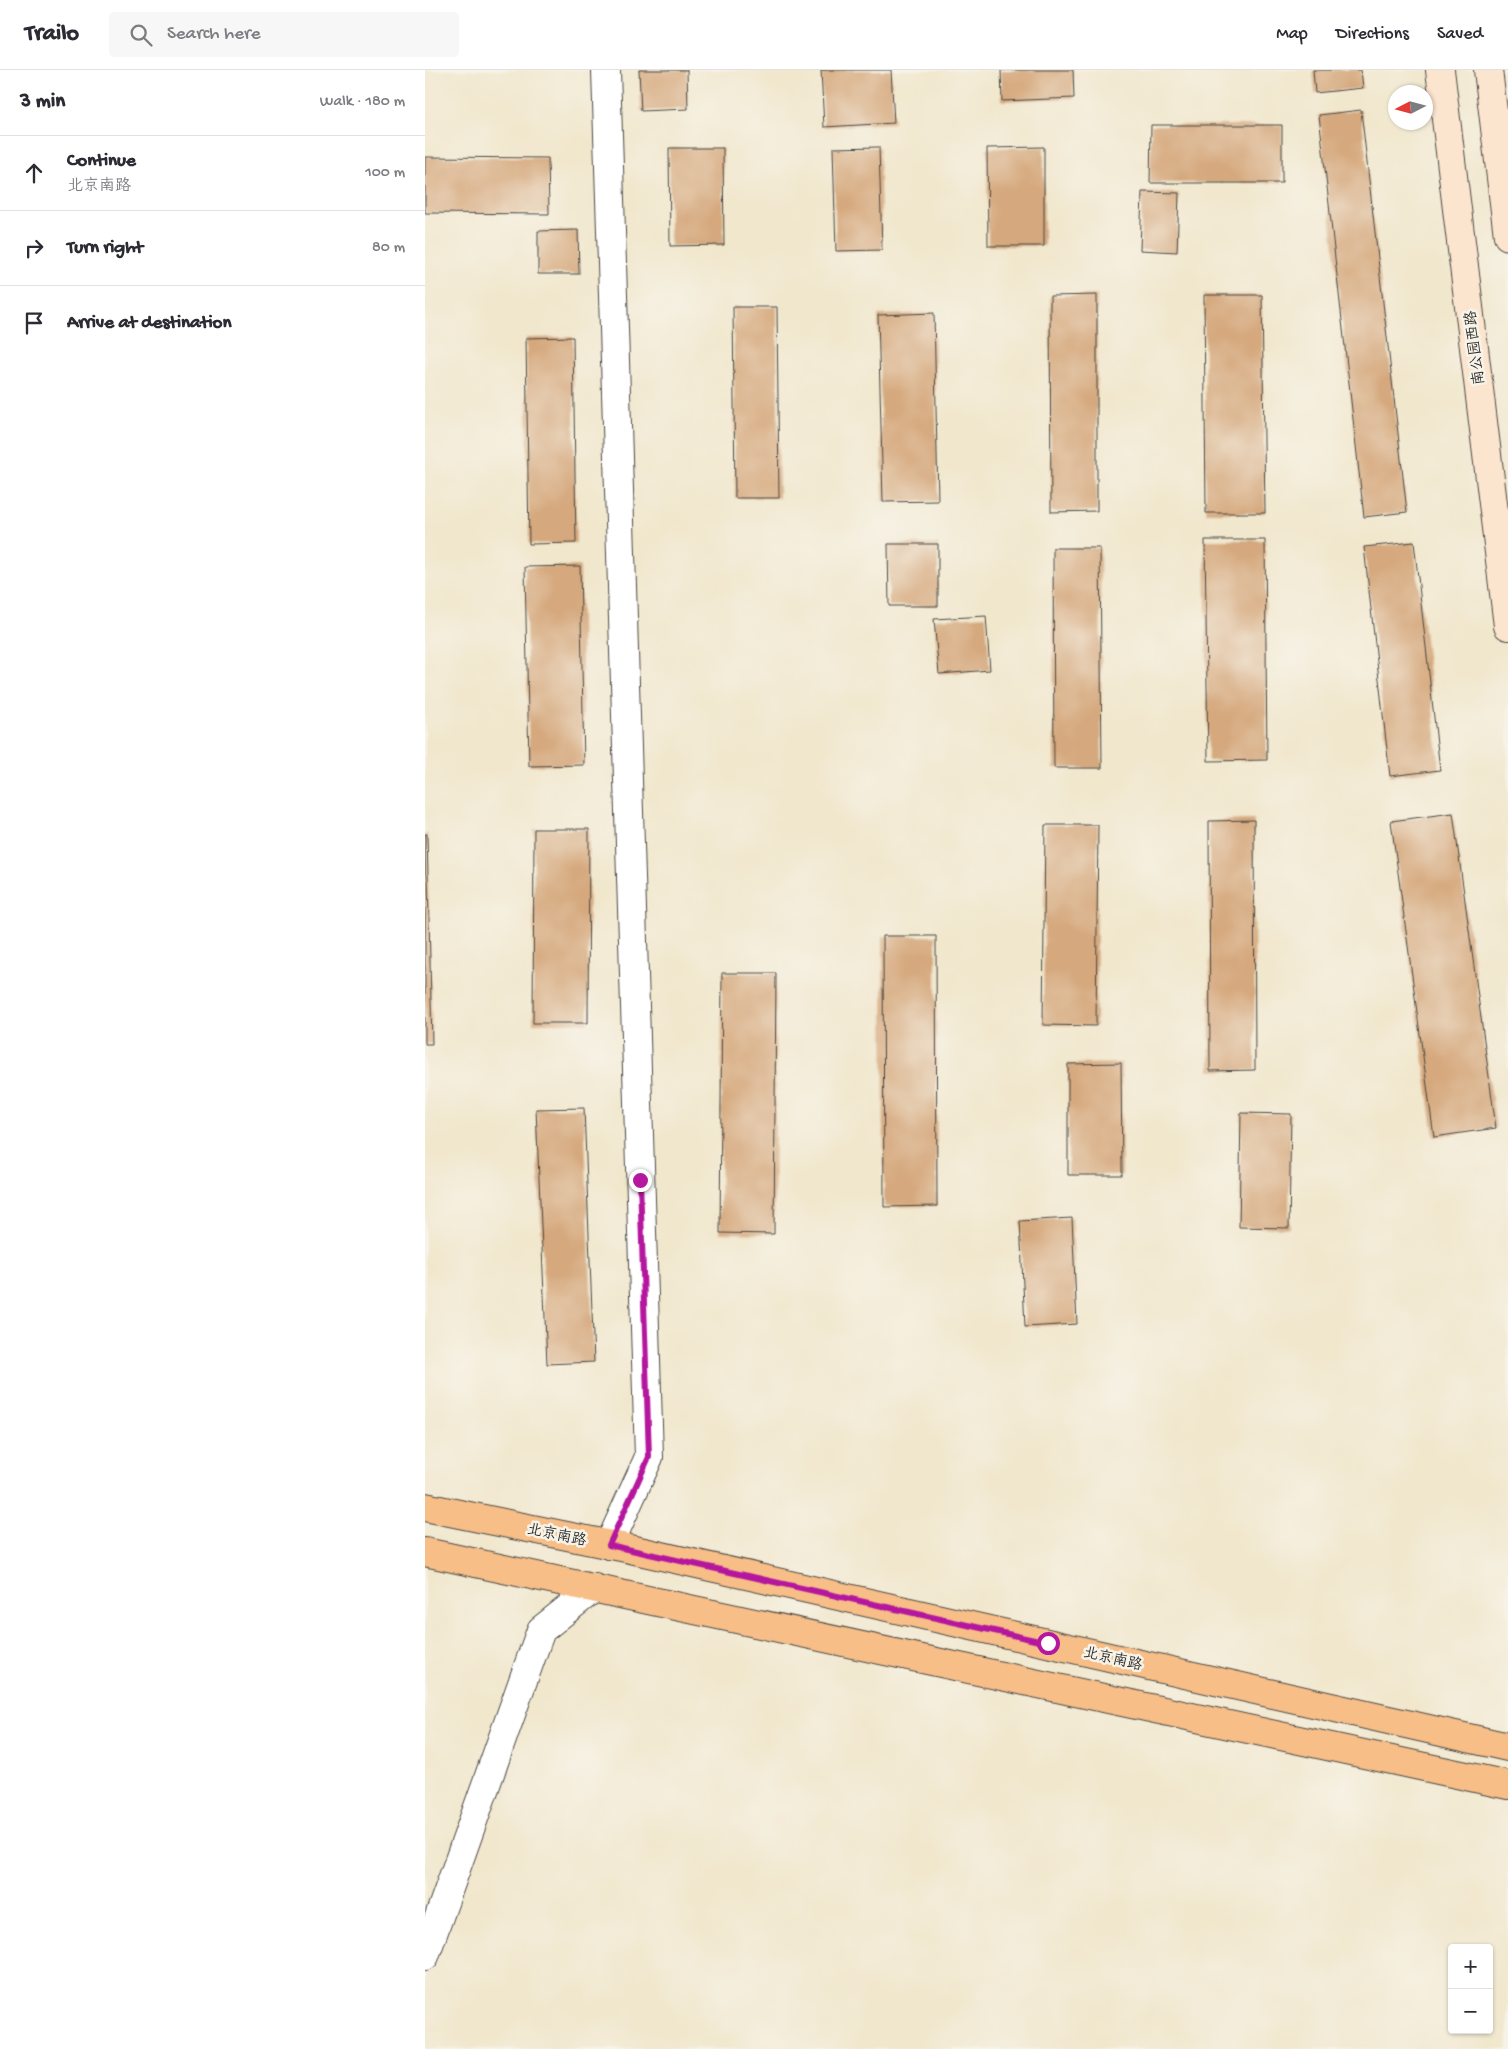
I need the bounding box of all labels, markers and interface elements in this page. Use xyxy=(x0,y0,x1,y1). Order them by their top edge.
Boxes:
search box xyxy=(109,12,459,57)
text: Trailo xyxy=(25,20,79,49)
icon: search xyxy=(127,21,155,49)
text: Search here xyxy=(167,23,261,46)
text: Map xyxy=(1276,24,1308,45)
text: Directions xyxy=(1336,24,1409,45)
text: Saved xyxy=(1437,24,1483,45)
north arrow xyxy=(1388,85,1433,130)
text: 3 min xyxy=(20,90,65,115)
text: Walk · 180 m xyxy=(320,93,405,112)
text: Continue xyxy=(67,150,136,173)
icon: ahead xyxy=(20,159,48,187)
text: 100 m xyxy=(365,164,405,183)
text: 北京南路 xyxy=(67,178,131,197)
icon: right xyxy=(20,234,48,262)
text: Turn right xyxy=(67,237,143,260)
text: 80 m xyxy=(372,239,405,258)
icon: arrive xyxy=(20,309,48,337)
street label: 南公园西路 xyxy=(1461,309,1489,386)
text: Arrive at destination xyxy=(67,312,231,335)
route end xyxy=(629,1169,652,1192)
street label: 北京南路 xyxy=(525,1520,588,1551)
route start xyxy=(1037,1632,1060,1655)
street label: 北京南路 xyxy=(1081,1643,1144,1675)
map controls xyxy=(1448,1944,1493,2034)
button: + xyxy=(1448,1944,1493,1989)
button: − xyxy=(1448,1989,1493,2034)

